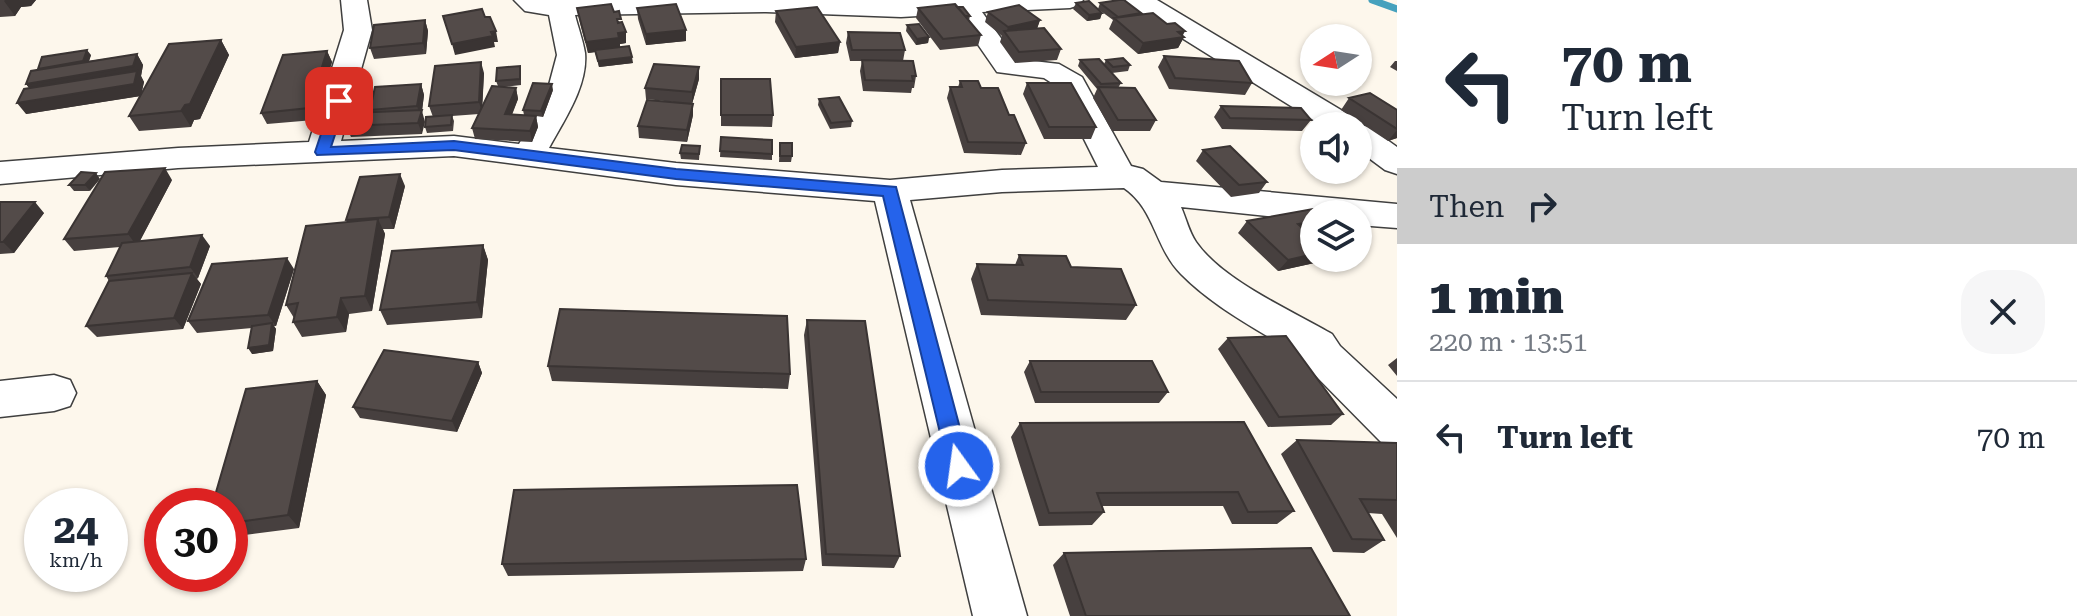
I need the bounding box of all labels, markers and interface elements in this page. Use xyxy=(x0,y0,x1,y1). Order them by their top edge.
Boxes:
north arrow xyxy=(1300,24,1372,96)
map controls xyxy=(1300,24,1372,272)
text: 70 m xyxy=(1561,30,1692,96)
icon: left xyxy=(1429,32,1533,136)
pin xyxy=(305,67,373,135)
icon: arrive xyxy=(317,79,361,123)
text: Turn left xyxy=(1561,97,1713,139)
button: sound xyxy=(1300,112,1372,184)
icon: right xyxy=(1520,184,1564,228)
text: Then xyxy=(1429,189,1504,224)
button: layers xyxy=(1300,200,1372,272)
text: 1 min xyxy=(1429,269,1564,325)
button: close xyxy=(1961,270,2045,354)
text: 220 m · 13:51 xyxy=(1429,327,1588,357)
icon: left xyxy=(1429,415,1473,459)
text: Turn left xyxy=(1497,420,1633,455)
text: 70 m xyxy=(1976,420,2045,455)
position arrow xyxy=(917,424,1001,508)
speed limit sign: 30 xyxy=(144,488,248,592)
text: 24 xyxy=(54,506,98,553)
text: km/h xyxy=(49,548,103,572)

